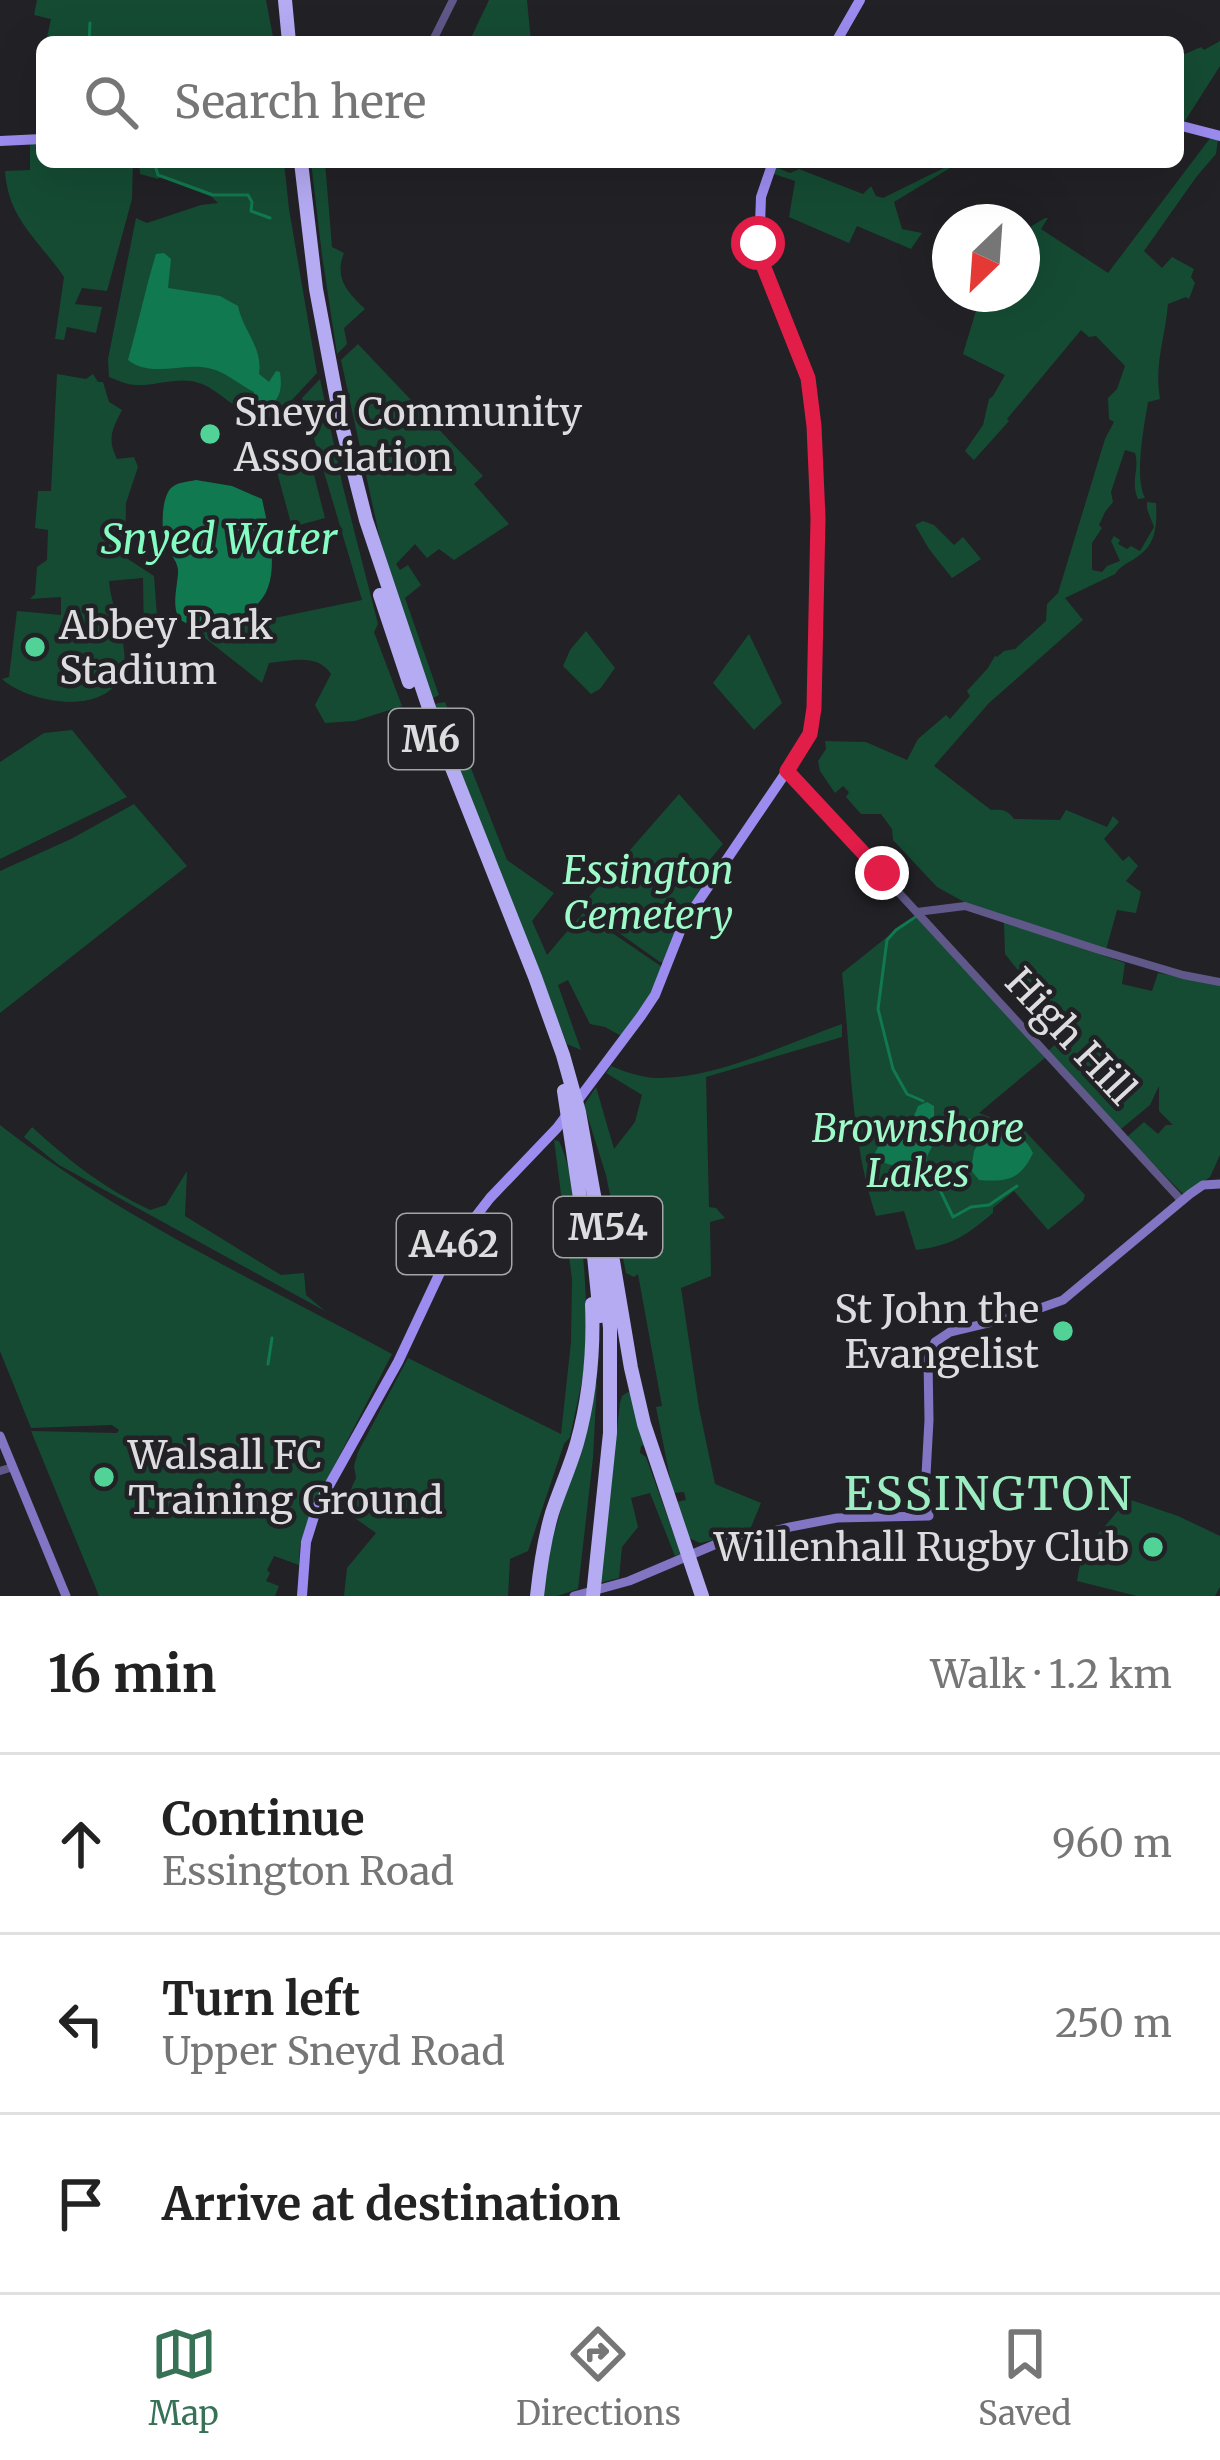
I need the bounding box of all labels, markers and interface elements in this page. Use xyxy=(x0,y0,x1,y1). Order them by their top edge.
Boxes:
search box xyxy=(36,36,1184,168)
icon: search xyxy=(78,69,144,135)
text: Search here xyxy=(174,74,426,130)
north arrow xyxy=(932,204,1040,312)
route start xyxy=(731,216,785,270)
place label: Sneyd Community Association xyxy=(233,388,583,482)
marker: Sneyd Community Association xyxy=(197,421,223,447)
water label: Snyed Water xyxy=(101,513,338,565)
place label: Abbey Park Stadium xyxy=(58,601,273,695)
marker: Abbey Park Stadium xyxy=(22,634,48,660)
road number: M6 xyxy=(389,709,473,769)
park label: Essington Cemetery xyxy=(562,846,734,940)
route end xyxy=(855,846,909,900)
street label: High Hill xyxy=(995,958,1146,1115)
park label: Brownshore Lakes xyxy=(812,1104,1024,1198)
road number: M54 xyxy=(554,1197,662,1257)
road number: A462 xyxy=(397,1214,511,1274)
place label: St John the Evangelist xyxy=(834,1285,1039,1379)
marker: St John the Evangelist xyxy=(1050,1318,1076,1344)
place label: Walsall FC Training Ground xyxy=(127,1431,443,1525)
marker: Walsall FC Training Ground xyxy=(91,1464,117,1490)
district label: ESSINGTON xyxy=(844,1466,1134,1522)
place label: Willenhall Rugby Club xyxy=(713,1523,1129,1572)
marker: Willenhall Rugby Club xyxy=(1140,1534,1166,1560)
text: 16 min xyxy=(48,1642,216,1706)
text: Walk · 1.2 km xyxy=(931,1650,1172,1699)
text: Continue xyxy=(162,1791,364,1847)
icon: ahead xyxy=(48,1811,114,1877)
text: 960 m xyxy=(1052,1819,1172,1868)
text: Essington Road xyxy=(162,1847,454,1896)
text: Turn left xyxy=(162,1971,360,2027)
icon: left xyxy=(48,1991,114,2057)
text: 250 m xyxy=(1055,1999,1172,2048)
text: Upper Sneyd Road xyxy=(162,2027,505,2076)
icon: arrive xyxy=(48,2171,114,2237)
text: Arrive at destination xyxy=(162,2176,620,2232)
tab: Map xyxy=(149,2321,219,2434)
tab: Directions xyxy=(516,2321,681,2434)
tab: Saved xyxy=(978,2321,1071,2434)

